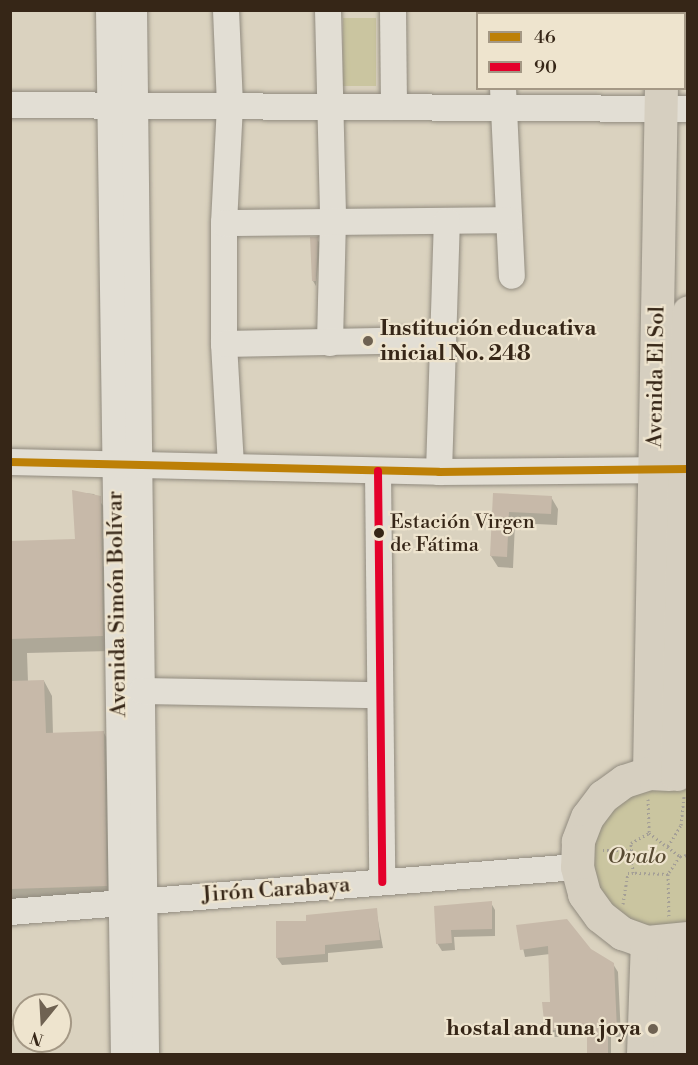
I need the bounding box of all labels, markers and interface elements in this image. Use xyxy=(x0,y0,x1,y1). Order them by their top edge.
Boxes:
legend xyxy=(476,12,686,90)
text: 46 xyxy=(534,26,556,49)
text: 90 xyxy=(534,56,557,79)
street label: Avenida El Sol xyxy=(642,306,670,448)
place label: Institución educativa inicial No. 248 xyxy=(380,315,596,366)
marker: Institución educativa inicial No. 248 xyxy=(361,334,375,348)
street label: Avenida Simón Bolívar xyxy=(102,491,132,717)
place label: Estación Virgen de Fátima xyxy=(390,510,535,557)
marker: Estación Virgen de Fátima xyxy=(373,527,385,539)
park label: Ovalo xyxy=(608,844,666,870)
street label: Jirón Carabaya xyxy=(201,872,351,908)
north arrow xyxy=(12,993,72,1053)
place label: hostal and una joya xyxy=(446,1016,641,1042)
marker: hostal and una joya xyxy=(646,1022,660,1036)
text: N xyxy=(28,1027,46,1050)

